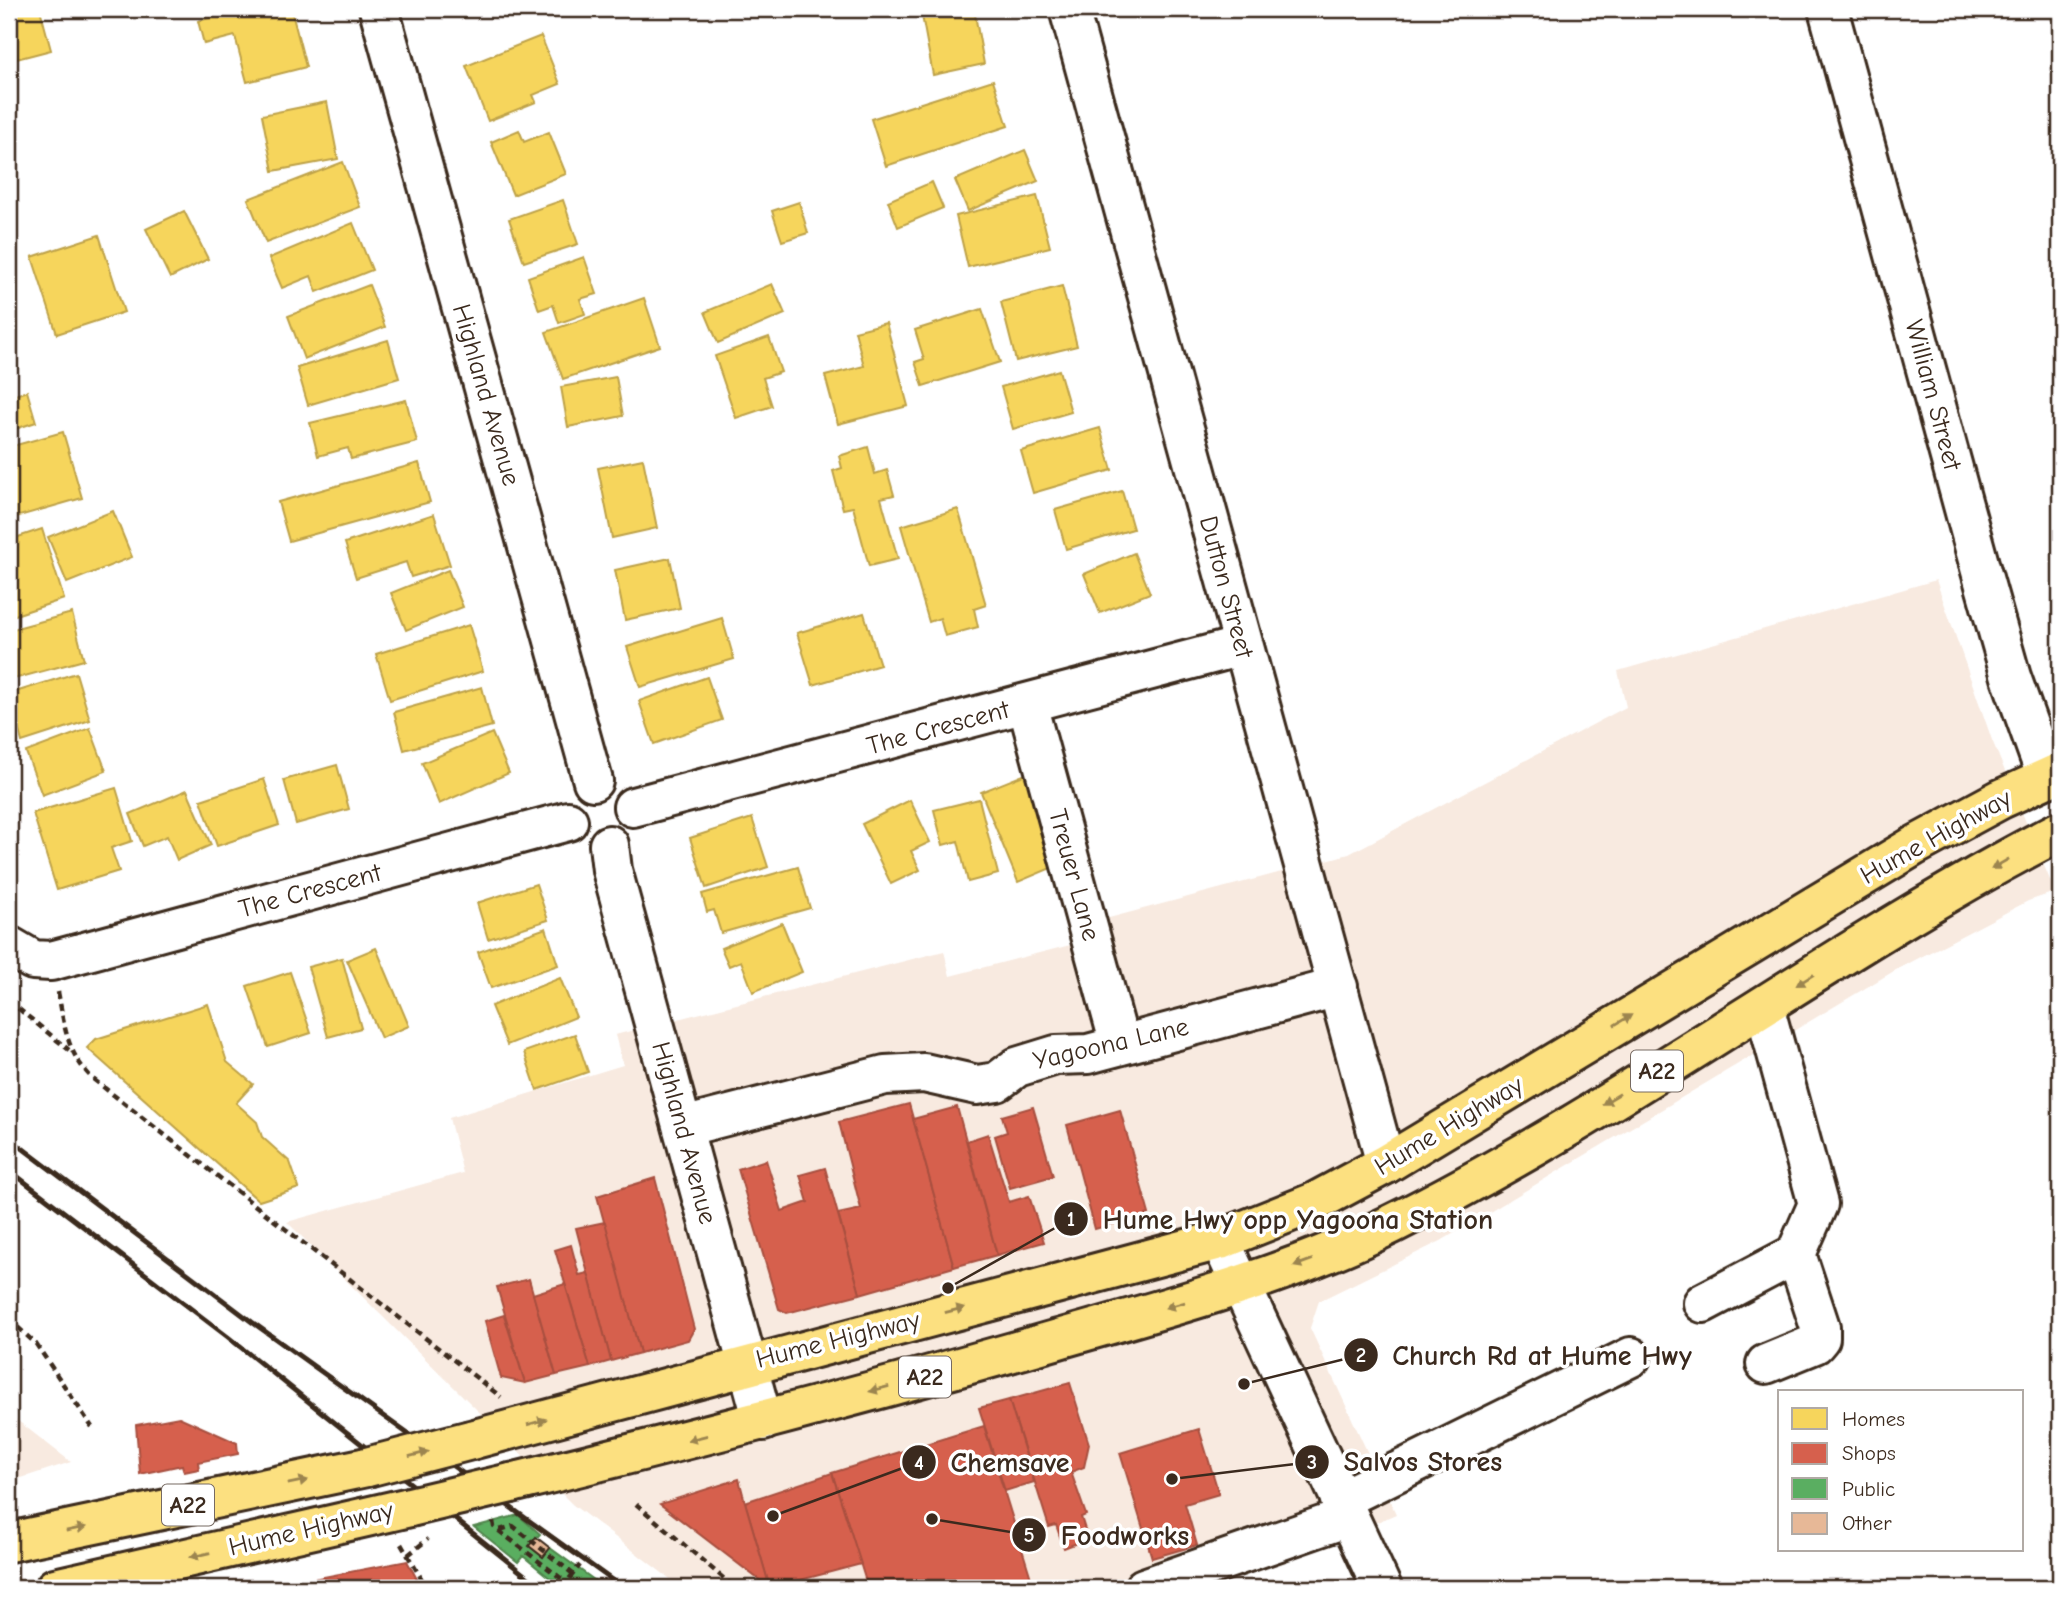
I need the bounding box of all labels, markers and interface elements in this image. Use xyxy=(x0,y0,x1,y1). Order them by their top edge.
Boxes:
street label: Highland Avenue xyxy=(446,301,526,489)
street label: William Street xyxy=(1899,317,1968,475)
street label: Dutton Street xyxy=(1193,513,1260,663)
street label: The Crescent xyxy=(864,694,1014,761)
street label: Hume Highway xyxy=(1855,783,2017,891)
street label: Treuer Lane xyxy=(1042,806,1106,944)
street label: The Crescent xyxy=(236,857,386,924)
one-way arrow xyxy=(1991,857,2010,870)
one-way arrow xyxy=(1795,974,1815,987)
street label: Yagoona Lane xyxy=(1030,1012,1192,1076)
one-way arrow xyxy=(1613,1014,1632,1026)
street label: Highland Avenue xyxy=(645,1039,723,1227)
road number: A22 xyxy=(1631,1050,1683,1092)
street label: Hume Highway xyxy=(1369,1070,1529,1182)
one-way arrow xyxy=(1601,1092,1621,1105)
callout: Hume Hwy opp Yagoona Station xyxy=(1054,1195,1507,1244)
text: Hume Hwy opp Yagoona Station xyxy=(1103,1204,1493,1236)
text: 1 xyxy=(1067,1207,1075,1231)
one-way arrow xyxy=(1292,1258,1313,1269)
one-way arrow xyxy=(1164,1300,1186,1311)
one-way arrow xyxy=(944,1304,966,1315)
street label: Hume Highway xyxy=(753,1305,923,1375)
callout: Church Rd at Hume Hwy xyxy=(1343,1331,1705,1380)
text: Church Rd at Hume Hwy xyxy=(1392,1340,1692,1372)
text: 2 xyxy=(1356,1343,1366,1367)
road number: A22 xyxy=(899,1357,951,1398)
one-way arrow xyxy=(869,1385,890,1395)
legend xyxy=(1778,1390,2024,1552)
text: Homes xyxy=(1842,1407,1905,1431)
one-way arrow xyxy=(526,1416,548,1427)
one-way arrow xyxy=(686,1433,708,1444)
callout: Salvos Stores xyxy=(1295,1437,1516,1486)
callout: Chemsave xyxy=(902,1438,1084,1487)
text: Shops xyxy=(1842,1441,1896,1465)
text: Salvos Stores xyxy=(1344,1446,1502,1478)
text: Chemsave xyxy=(951,1447,1070,1479)
one-way arrow xyxy=(408,1448,430,1459)
text: 3 xyxy=(1307,1450,1317,1474)
text: 4 xyxy=(914,1451,924,1475)
one-way arrow xyxy=(287,1476,309,1487)
text: Public xyxy=(1842,1477,1895,1501)
road number: A22 xyxy=(162,1484,214,1526)
street label: Hume Highway xyxy=(226,1495,397,1562)
callout: Foodworks xyxy=(1012,1510,1203,1559)
text: Other xyxy=(1842,1511,1892,1535)
text: Foodworks xyxy=(1061,1520,1189,1552)
one-way arrow xyxy=(65,1523,87,1534)
text: 5 xyxy=(1023,1523,1035,1547)
one-way arrow xyxy=(189,1550,211,1561)

